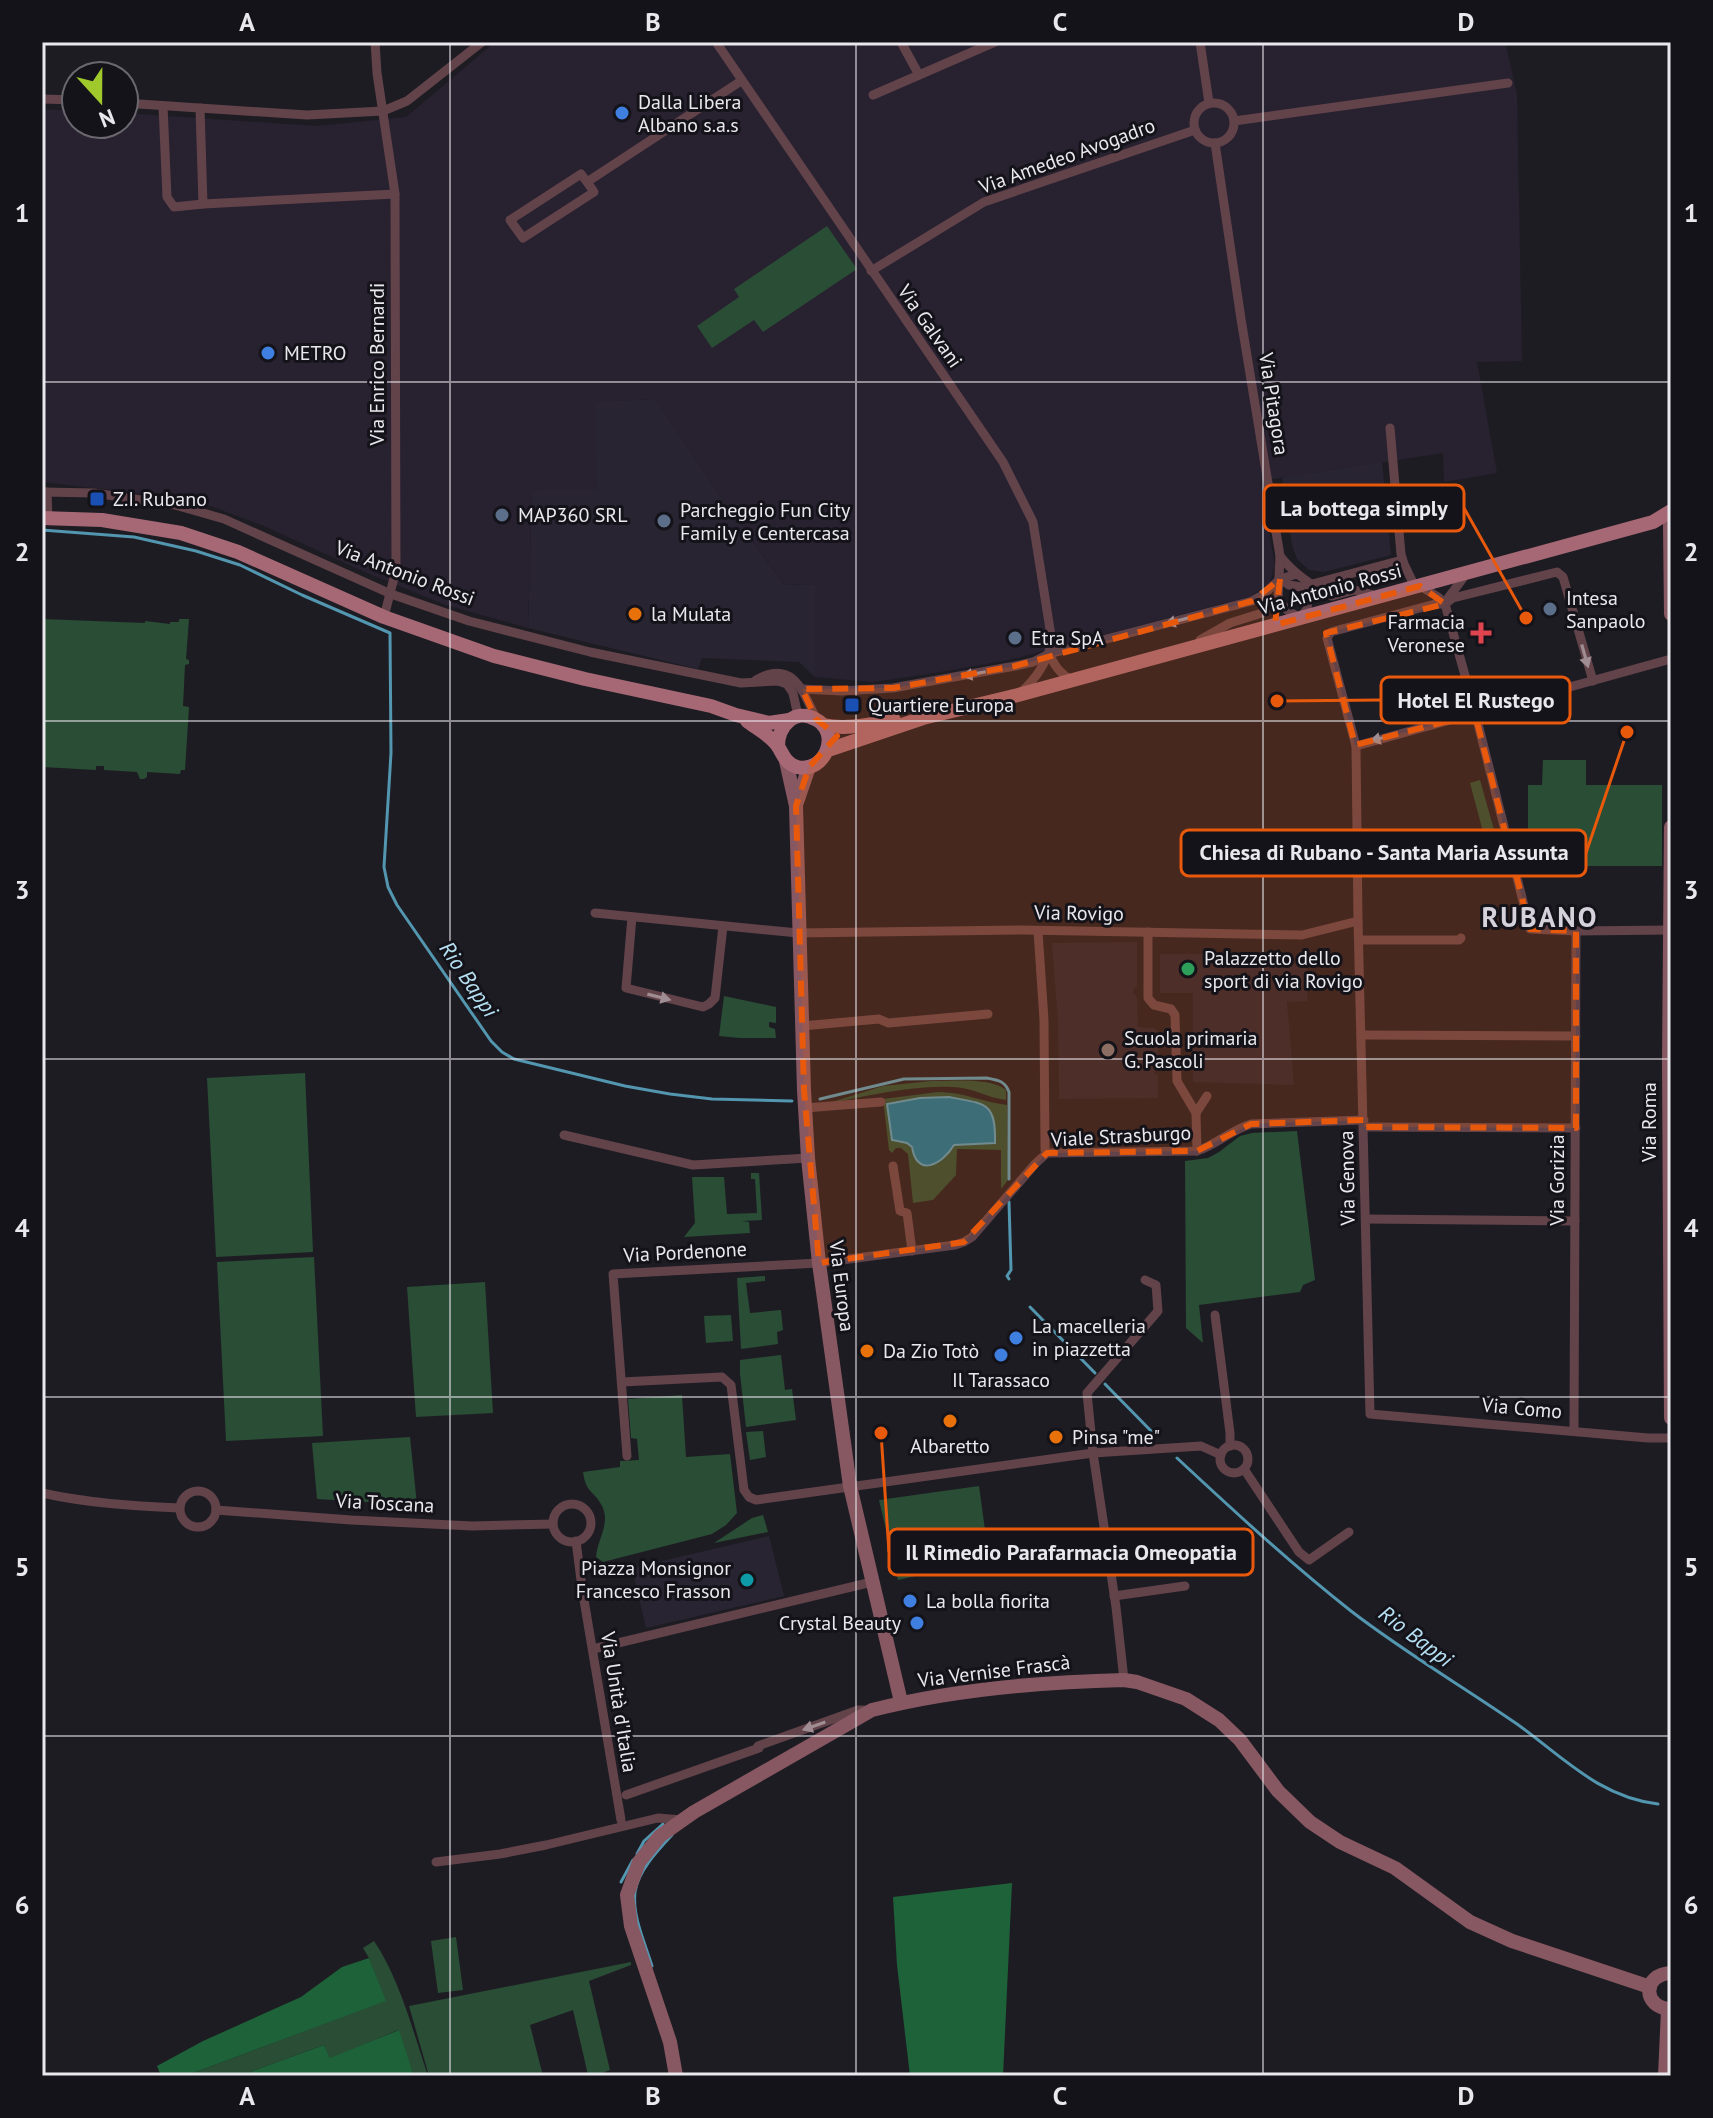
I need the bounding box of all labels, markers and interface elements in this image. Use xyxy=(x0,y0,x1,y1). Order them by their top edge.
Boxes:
text: A xyxy=(239,5,255,38)
text: B xyxy=(645,5,661,38)
text: C xyxy=(1053,5,1067,38)
text: D xyxy=(1458,5,1474,38)
north arrow xyxy=(60,60,140,140)
place label: Dalla Libera Albano s.a.s xyxy=(638,89,741,138)
text: N xyxy=(95,103,119,134)
marker: Dalla Libera Albano s.a.s xyxy=(613,104,631,122)
street label: Via Amedeo Avogadro xyxy=(974,112,1159,200)
text: 1 xyxy=(15,196,29,229)
text: 1 xyxy=(1684,196,1698,229)
street label: Via Galvani xyxy=(891,278,968,373)
street label: Via Enrico Bernardi xyxy=(364,283,390,446)
place label: METRO xyxy=(284,340,346,366)
marker: METRO xyxy=(259,344,277,362)
street label: Via Pitagora xyxy=(1253,350,1295,457)
callout: La bottega simply xyxy=(1264,485,1464,531)
place label: Z.I. Rubano xyxy=(113,486,207,512)
marker: Z.I. Rubano xyxy=(88,490,106,508)
text: La bottega simply xyxy=(1280,494,1448,522)
place label: Parcheggio Fun City Family e Centercasa xyxy=(680,497,851,546)
place label: MAP360 SRL xyxy=(518,502,628,528)
marker: MAP360 SRL xyxy=(493,506,511,524)
marker: Parcheggio Fun City Family e Centercasa xyxy=(655,512,673,530)
street label: Via Antonio Rossi xyxy=(331,534,479,612)
text: 2 xyxy=(15,535,29,568)
text: 2 xyxy=(1684,535,1698,568)
street label: Via Antonio Rossi xyxy=(1254,557,1405,621)
place label: Intesa Sanpaolo xyxy=(1566,585,1646,634)
marker: Intesa Sanpaolo xyxy=(1541,600,1559,618)
place label: la Mulata xyxy=(651,601,731,627)
marker: la Mulata xyxy=(626,605,644,623)
place label: Farmacia Veronese xyxy=(1386,609,1465,658)
one-way arrow xyxy=(1164,616,1189,628)
marker: Farmacia Veronese xyxy=(1472,624,1490,642)
place label: Etra SpA xyxy=(1031,625,1104,651)
marker: Etra SpA xyxy=(1006,629,1024,647)
one-way arrow xyxy=(1579,644,1592,668)
one-way arrow xyxy=(961,669,986,681)
callout: Hotel El Rustego xyxy=(1381,677,1570,723)
text: Hotel El Rustego xyxy=(1397,686,1555,714)
place label: Quartiere Europa xyxy=(868,692,1014,718)
marker: Quartiere Europa xyxy=(843,696,861,714)
one-way arrow xyxy=(1370,733,1395,745)
callout: Chiesa di Rubano - Santa Maria Assunta xyxy=(1181,830,1586,876)
text: Chiesa di Rubano - Santa Maria Assunta xyxy=(1199,838,1569,866)
text: 3 xyxy=(15,873,29,906)
text: 3 xyxy=(1684,873,1698,906)
district label: RUBANO xyxy=(1481,898,1599,935)
street label: Via Rovigo xyxy=(1033,899,1124,927)
water label: Rio Bappi xyxy=(433,936,505,1023)
place label: Palazzetto dello sport di via Rovigo xyxy=(1204,945,1363,994)
marker: Palazzetto dello sport di via Rovigo xyxy=(1179,960,1197,978)
one-way arrow xyxy=(647,991,672,1003)
place label: Scuola primaria G. Pascoli xyxy=(1124,1025,1257,1074)
marker: Scuola primaria G. Pascoli xyxy=(1099,1041,1117,1059)
street label: Via Roma xyxy=(1636,1082,1662,1163)
street label: Viale Strasburgo xyxy=(1049,1119,1192,1153)
street label: Via Genova xyxy=(1333,1130,1361,1227)
street label: Via Gorizia xyxy=(1544,1134,1570,1227)
text: 4 xyxy=(15,1211,30,1244)
text: 4 xyxy=(1684,1211,1699,1244)
street label: Via Pordenone xyxy=(622,1236,747,1268)
street label: Via Europa xyxy=(823,1238,860,1333)
place label: La macelleria in piazzetta xyxy=(1032,1313,1146,1362)
marker: La macelleria in piazzetta xyxy=(1007,1329,1025,1347)
place label: Da Zio Totò xyxy=(883,1338,979,1364)
marker: Da Zio Totò xyxy=(858,1342,876,1360)
marker: Il Tarassaco xyxy=(992,1346,1010,1364)
place label: Il Tarassaco xyxy=(952,1367,1050,1393)
street label: Via Como xyxy=(1480,1391,1563,1424)
marker: Albaretto xyxy=(941,1412,959,1430)
place label: Pinsa "me" xyxy=(1072,1424,1160,1450)
marker: Pinsa "me" xyxy=(1047,1428,1065,1446)
place label: Albaretto xyxy=(910,1433,990,1459)
street label: Via Toscana xyxy=(334,1487,435,1519)
callout: Il Rimedio Parafarmacia Omeopatia xyxy=(889,1529,1253,1575)
text: Il Rimedio Parafarmacia Omeopatia xyxy=(905,1538,1237,1566)
text: 5 xyxy=(15,1550,29,1583)
text: 5 xyxy=(1684,1550,1698,1583)
place label: Piazza Monsignor Francesco Frasson xyxy=(576,1555,731,1604)
marker: Piazza Monsignor Francesco Frasson xyxy=(738,1571,756,1589)
place label: La bolla fiorita xyxy=(926,1588,1050,1614)
marker: La bolla fiorita xyxy=(901,1592,919,1610)
water label: Rio Bappi xyxy=(1373,1599,1460,1674)
place label: Crystal Beauty xyxy=(779,1610,902,1636)
marker: Crystal Beauty xyxy=(908,1614,926,1632)
street label: Via Unità d'Italia xyxy=(595,1629,643,1774)
street label: Via Vernise Frascà xyxy=(915,1649,1072,1693)
one-way arrow xyxy=(802,1720,826,1732)
text: 6 xyxy=(15,1888,29,1921)
text: 6 xyxy=(1684,1888,1698,1921)
text: A xyxy=(239,2079,255,2112)
text: B xyxy=(645,2079,661,2112)
text: C xyxy=(1053,2079,1067,2112)
text: D xyxy=(1458,2079,1474,2112)

